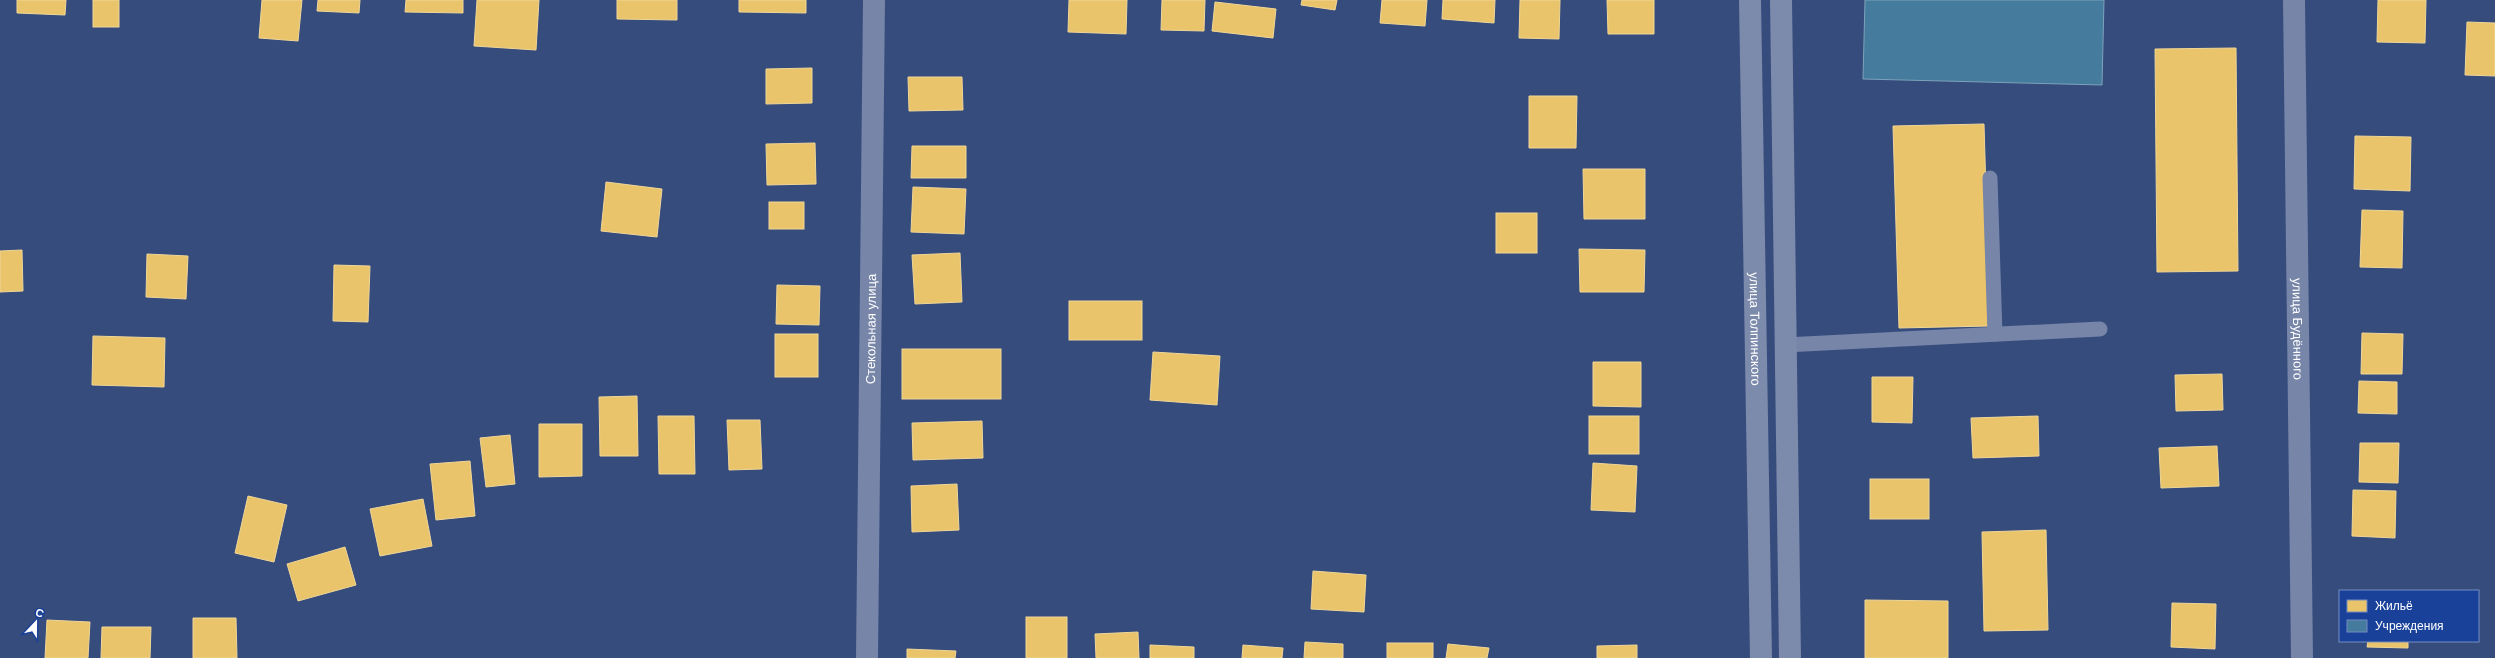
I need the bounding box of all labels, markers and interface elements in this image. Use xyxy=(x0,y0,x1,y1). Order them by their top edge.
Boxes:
street label: улица Толпинского xyxy=(1747,272,1763,386)
street label: Стекольная улица xyxy=(863,273,879,384)
street label: улица Будённого xyxy=(2289,278,2306,380)
legend xyxy=(2339,590,2479,642)
text: Жильё xyxy=(2375,599,2413,613)
north arrow xyxy=(16,602,56,642)
text: С xyxy=(34,606,46,620)
text: Учреждения xyxy=(2375,619,2444,633)

